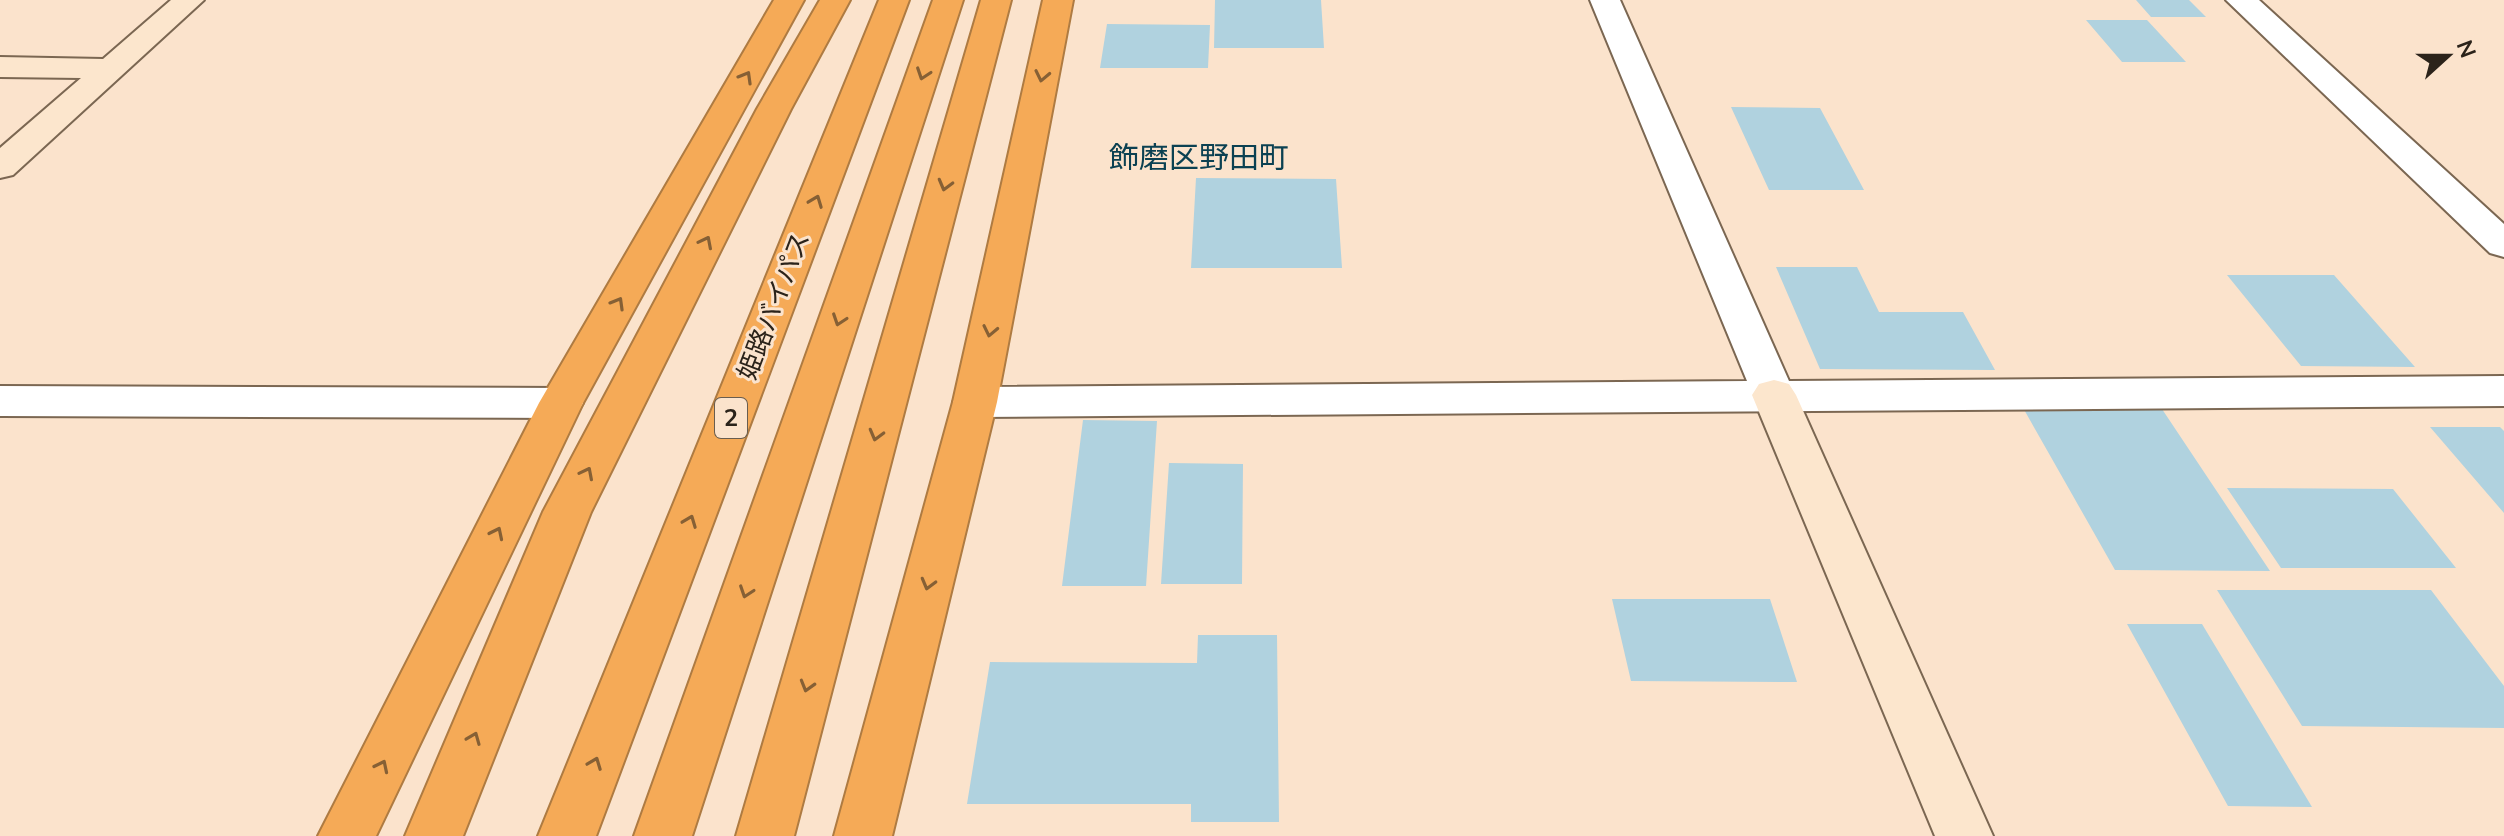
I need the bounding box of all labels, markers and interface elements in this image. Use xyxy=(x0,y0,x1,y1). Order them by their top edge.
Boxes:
north arrow xyxy=(2408,16,2488,96)
text: N xyxy=(2449,36,2483,62)
one-way arrow xyxy=(916,66,932,80)
one-way arrow xyxy=(736,70,751,85)
one-way arrow xyxy=(1035,70,1052,83)
district label: 飾磨区野田町 xyxy=(1109,138,1289,179)
one-way arrow xyxy=(937,177,954,191)
one-way arrow xyxy=(806,195,822,209)
street label: 姫路バイパス xyxy=(730,227,818,385)
one-way arrow xyxy=(696,235,712,250)
one-way arrow xyxy=(608,297,623,311)
one-way arrow xyxy=(832,312,848,326)
one-way arrow xyxy=(982,324,999,337)
road number: 2 xyxy=(715,398,747,438)
one-way arrow xyxy=(869,428,886,442)
one-way arrow xyxy=(577,467,593,481)
one-way arrow xyxy=(680,515,697,529)
one-way arrow xyxy=(487,527,503,541)
one-way arrow xyxy=(921,576,938,590)
one-way arrow xyxy=(739,585,755,599)
one-way arrow xyxy=(800,679,817,693)
one-way arrow xyxy=(465,732,481,746)
one-way arrow xyxy=(586,757,602,771)
one-way arrow xyxy=(372,760,387,775)

